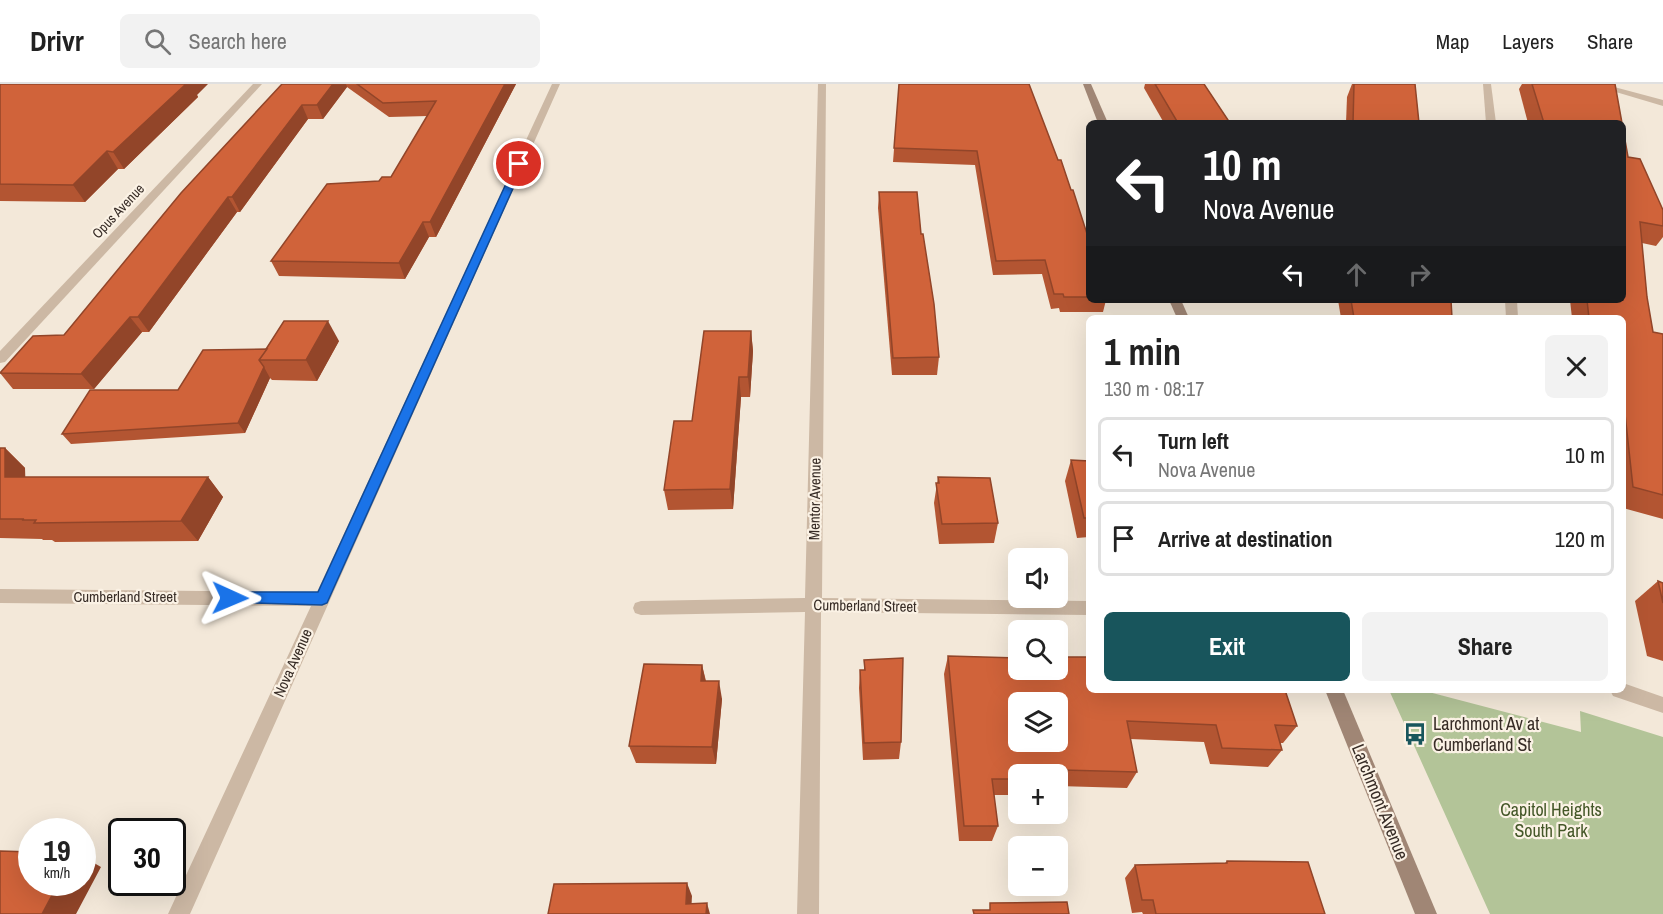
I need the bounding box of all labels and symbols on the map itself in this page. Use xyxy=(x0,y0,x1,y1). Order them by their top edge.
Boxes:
pin xyxy=(493,138,544,189)
street label: Opus Avenue xyxy=(88,180,148,242)
street label: Mentor Avenue xyxy=(803,457,826,540)
position arrow xyxy=(198,566,262,630)
street label: Cumberland Street xyxy=(73,586,177,607)
street label: Cumberland Street xyxy=(813,594,917,617)
street label: Nova Avenue xyxy=(268,625,317,700)
place label: Larchmont Av at Cumberland St xyxy=(1433,711,1539,757)
bus stop icon: Larchmont Av at Cumberland St xyxy=(1402,721,1428,747)
street label: Larchmont Avenue xyxy=(1346,740,1415,863)
park label: Capitol Heights South Park xyxy=(1500,797,1602,843)
speed limit sign: 30 xyxy=(108,818,186,896)

